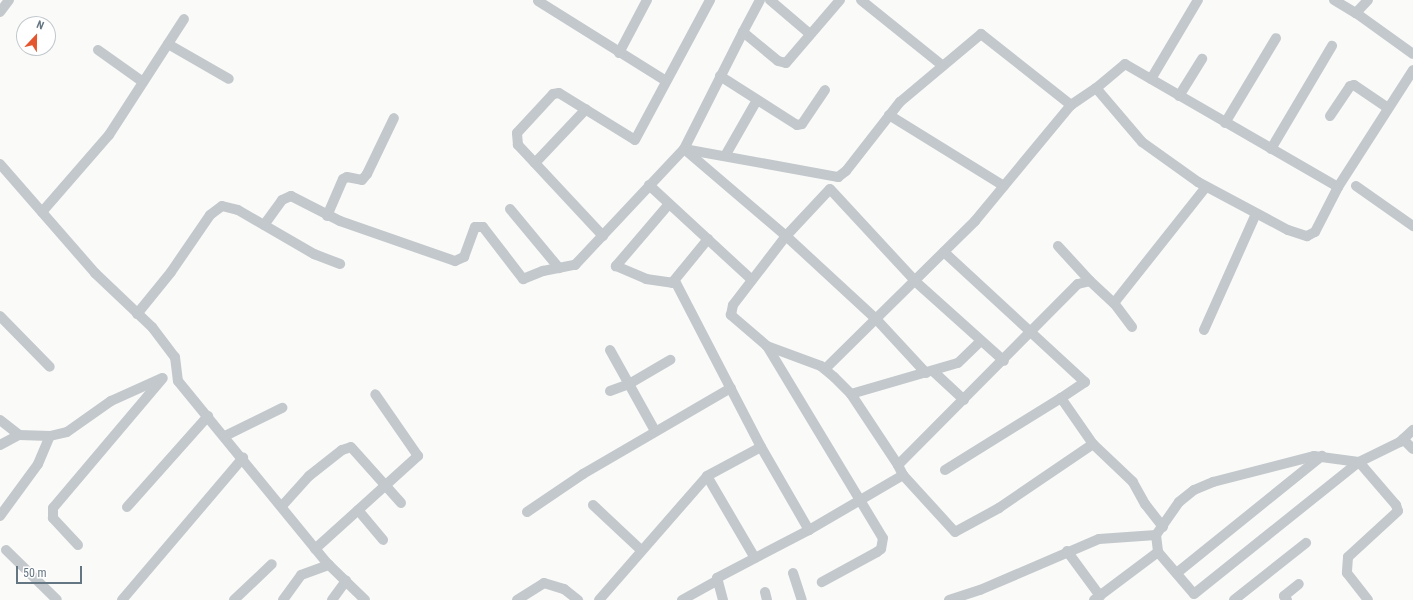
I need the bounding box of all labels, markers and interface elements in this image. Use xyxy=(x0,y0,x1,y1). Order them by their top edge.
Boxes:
north arrow xyxy=(16,16,56,56)
text: N xyxy=(35,18,46,33)
scale bar xyxy=(18,558,84,584)
text: 50 m xyxy=(23,566,47,580)

